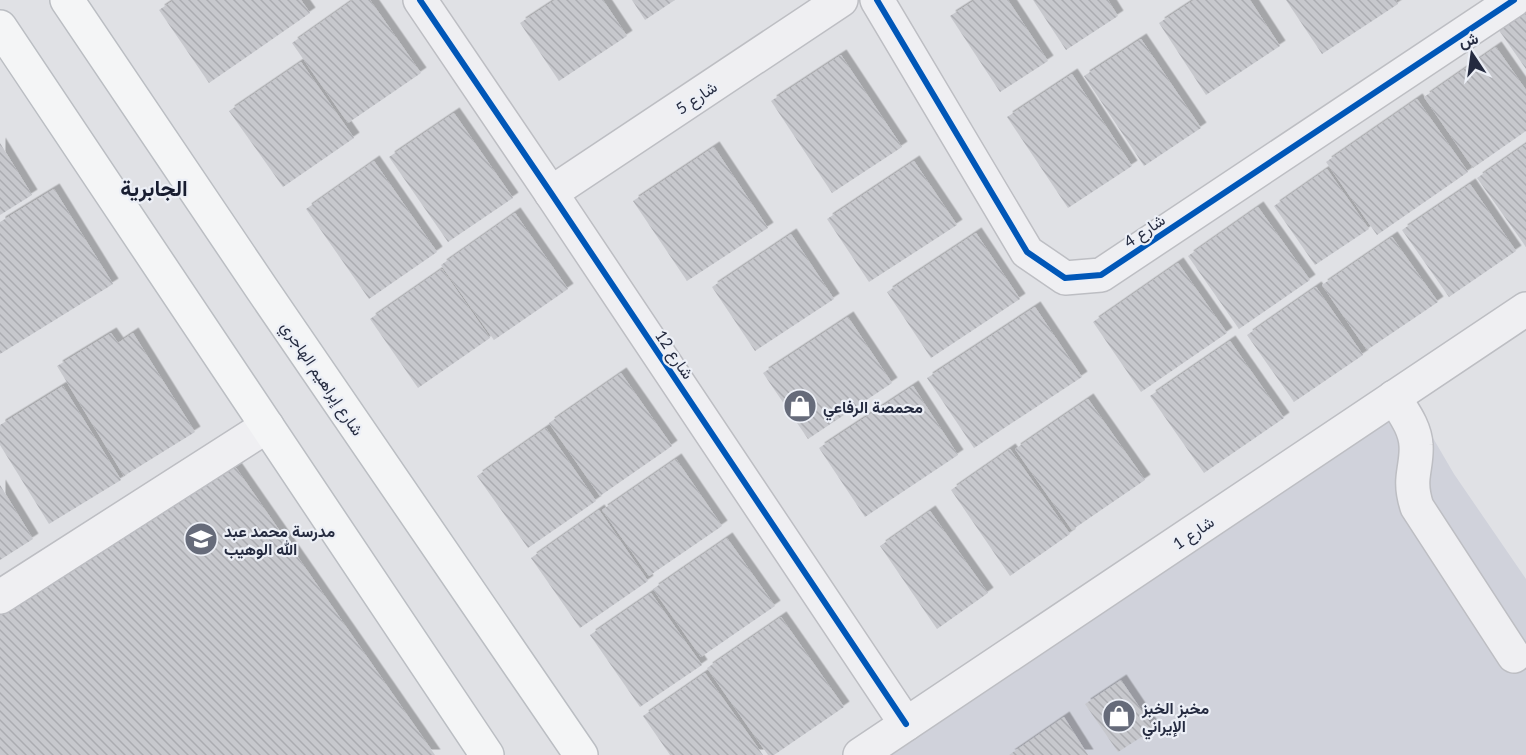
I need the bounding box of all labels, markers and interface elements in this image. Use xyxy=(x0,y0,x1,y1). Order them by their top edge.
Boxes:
north arrow xyxy=(1442,24,1502,84)
text: ش xyxy=(1457,27,1480,51)
street label: شارع 5 xyxy=(672,76,722,120)
district label: الجابرية xyxy=(120,174,188,202)
street label: شارع 4 xyxy=(1120,209,1170,253)
street label: شارع إبراهيم الهاجري xyxy=(274,317,368,441)
street label: شارع 12 xyxy=(649,326,698,384)
shop icon: محمصة الرفاعي xyxy=(782,388,818,424)
place label: محمصة الرفاعي xyxy=(823,397,923,421)
street label: شارع 1 xyxy=(1169,511,1219,555)
school or university icon: مدرسة محمد عبد الله الوهيب xyxy=(183,521,219,557)
place label: مدرسة محمد عبد الله الوهيب xyxy=(224,521,335,560)
shop icon: مخبز الخبز الإيراني xyxy=(1101,698,1137,734)
place label: مخبز الخبز الإيراني xyxy=(1141,698,1209,740)

